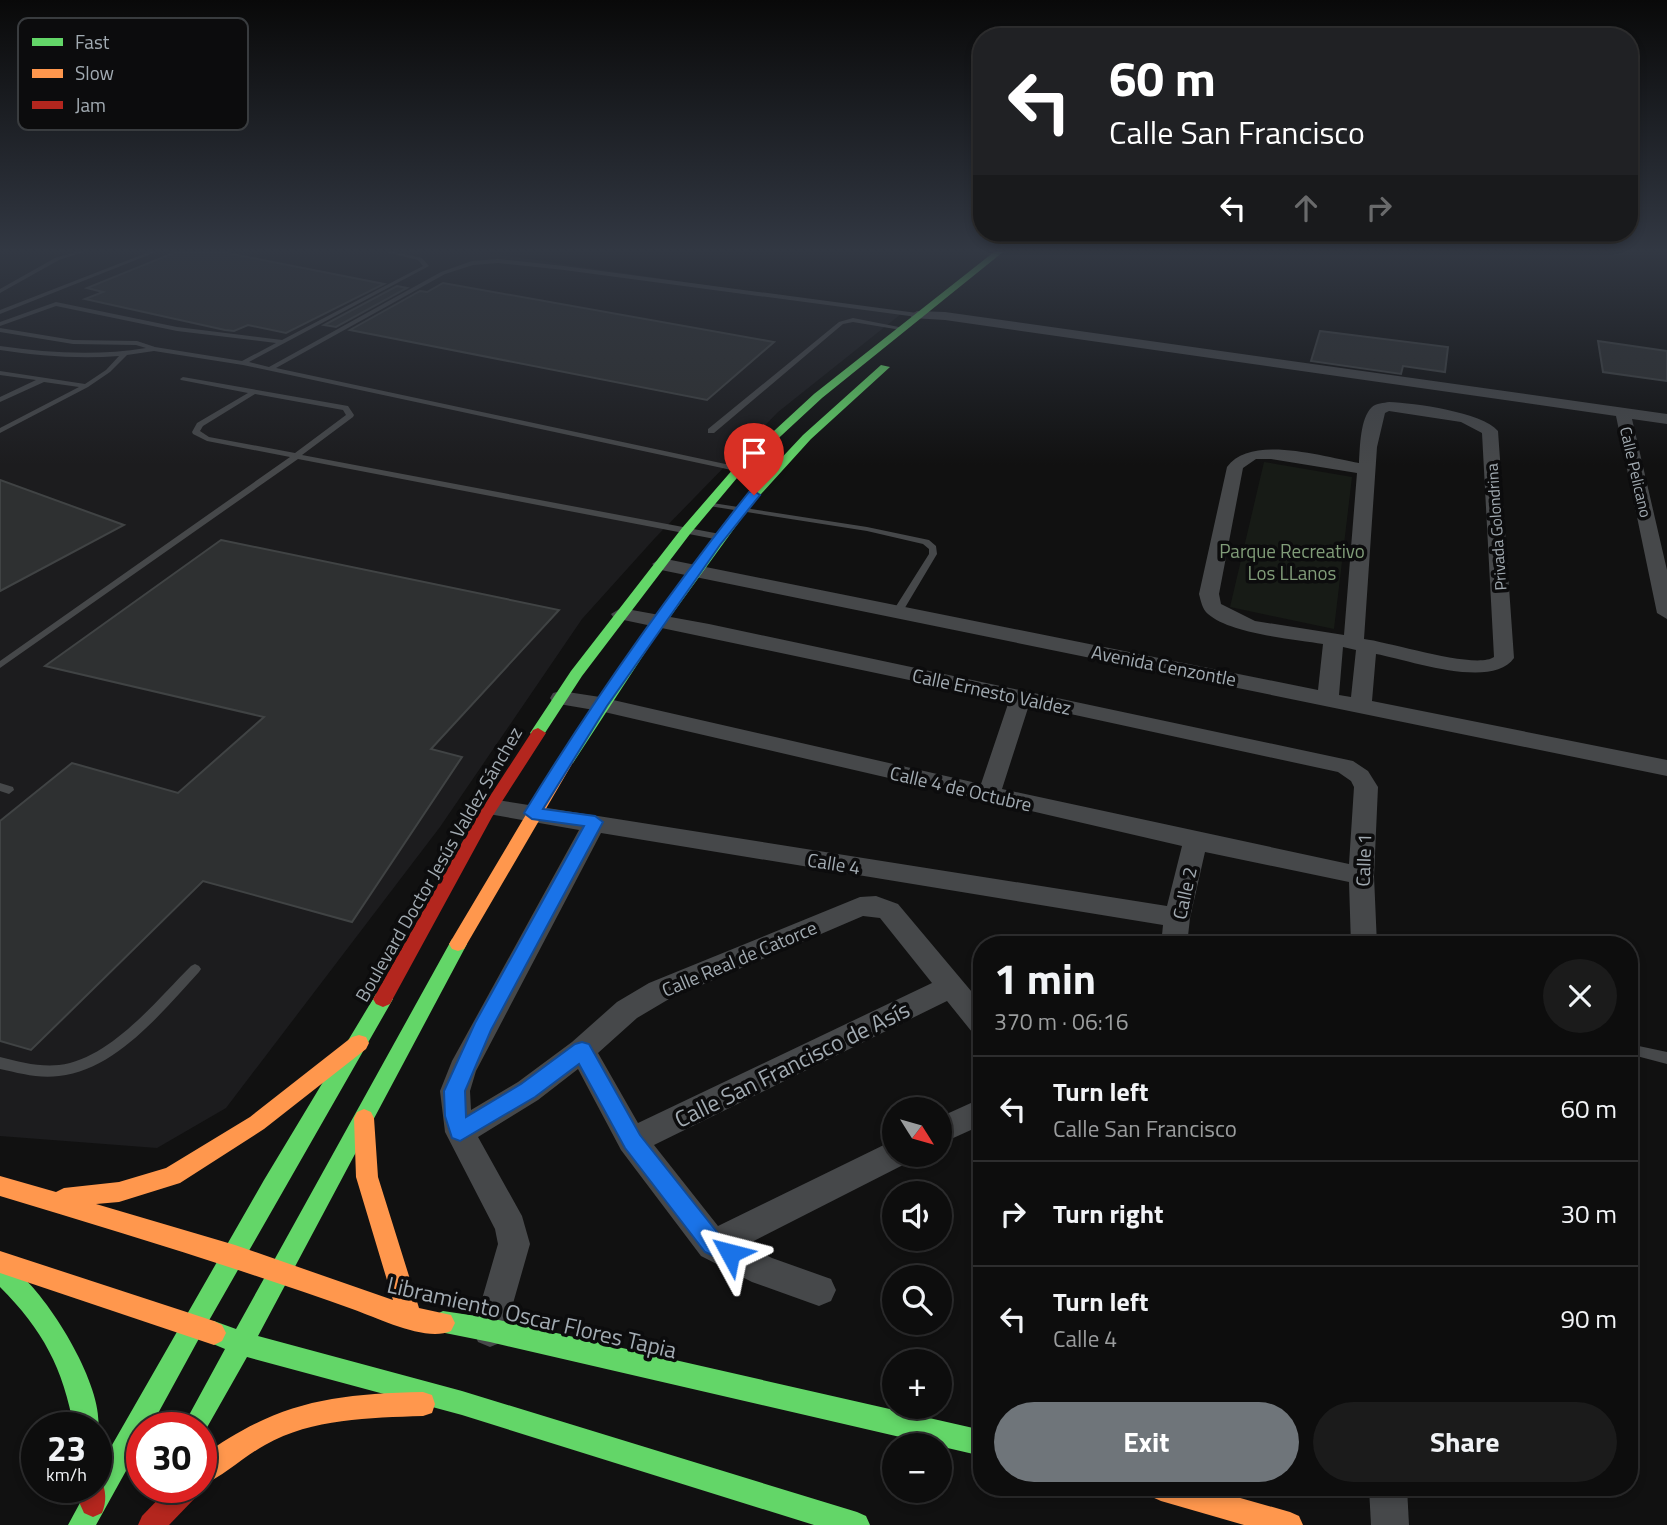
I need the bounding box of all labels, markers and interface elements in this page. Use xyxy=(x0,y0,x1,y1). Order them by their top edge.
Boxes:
legend xyxy=(18,18,248,130)
text: Fast xyxy=(75,27,110,56)
text: 60 m xyxy=(1109,40,1216,115)
icon: left xyxy=(994,56,1085,147)
text: Slow xyxy=(75,58,114,87)
text: Jam xyxy=(75,90,106,119)
text: Calle San Francisco xyxy=(1109,108,1365,156)
icon: left xyxy=(1214,189,1252,227)
icon: ahead xyxy=(1287,189,1325,227)
icon: right xyxy=(1360,189,1398,227)
pin xyxy=(724,423,784,495)
street label: Calle Pelicano xyxy=(1614,424,1658,520)
icon: arrive xyxy=(735,434,773,472)
street label: Privada Golondrina xyxy=(1480,463,1512,591)
park label: Parque Recreativo Los LLanos xyxy=(1219,536,1365,587)
street label: Avenida Cenzontle xyxy=(1089,637,1239,693)
street label: Calle Ernesto Valdez xyxy=(910,660,1074,722)
street label: Boulevard Doctor Jesús Valdez Sánchez xyxy=(347,721,529,1007)
street label: Calle 4 de Octubre xyxy=(887,758,1035,818)
street label: Calle 1 xyxy=(1348,833,1378,887)
street label: Calle 4 xyxy=(806,845,862,881)
street label: Calle 2 xyxy=(1164,864,1204,922)
street label: Calle Real de Catorce xyxy=(657,912,821,1004)
text: 1 min xyxy=(994,946,1096,1010)
button: close xyxy=(1543,959,1617,1033)
street label: Calle San Francisco de Asís xyxy=(668,992,916,1136)
text: 370 m · 06:16 xyxy=(994,1004,1129,1039)
text: Turn left xyxy=(1053,1072,1148,1111)
text: 60 m xyxy=(1560,1089,1617,1128)
icon: left xyxy=(994,1090,1032,1128)
north arrow xyxy=(882,1097,952,1167)
map controls xyxy=(882,1097,952,1503)
text: Calle San Francisco xyxy=(1053,1111,1237,1146)
button: sound xyxy=(882,1181,952,1251)
text: Turn right xyxy=(1053,1194,1164,1233)
text: 30 m xyxy=(1560,1194,1617,1233)
icon: right xyxy=(994,1195,1032,1233)
position arrow xyxy=(693,1216,767,1290)
button: search xyxy=(882,1265,952,1335)
street label: Libramiento Oscar Flores Tapia xyxy=(384,1267,681,1367)
text: Turn left xyxy=(1053,1282,1148,1321)
text: 90 m xyxy=(1560,1299,1617,1338)
icon: left xyxy=(994,1300,1032,1338)
text: Calle 4 xyxy=(1053,1321,1117,1356)
button: + xyxy=(882,1349,952,1419)
button: Exit xyxy=(994,1402,1299,1482)
button: Share xyxy=(1313,1402,1617,1482)
speed limit sign: 30 xyxy=(126,1412,217,1503)
text: 23 xyxy=(47,1421,86,1475)
button: − xyxy=(882,1433,952,1503)
text: km/h xyxy=(46,1461,87,1488)

